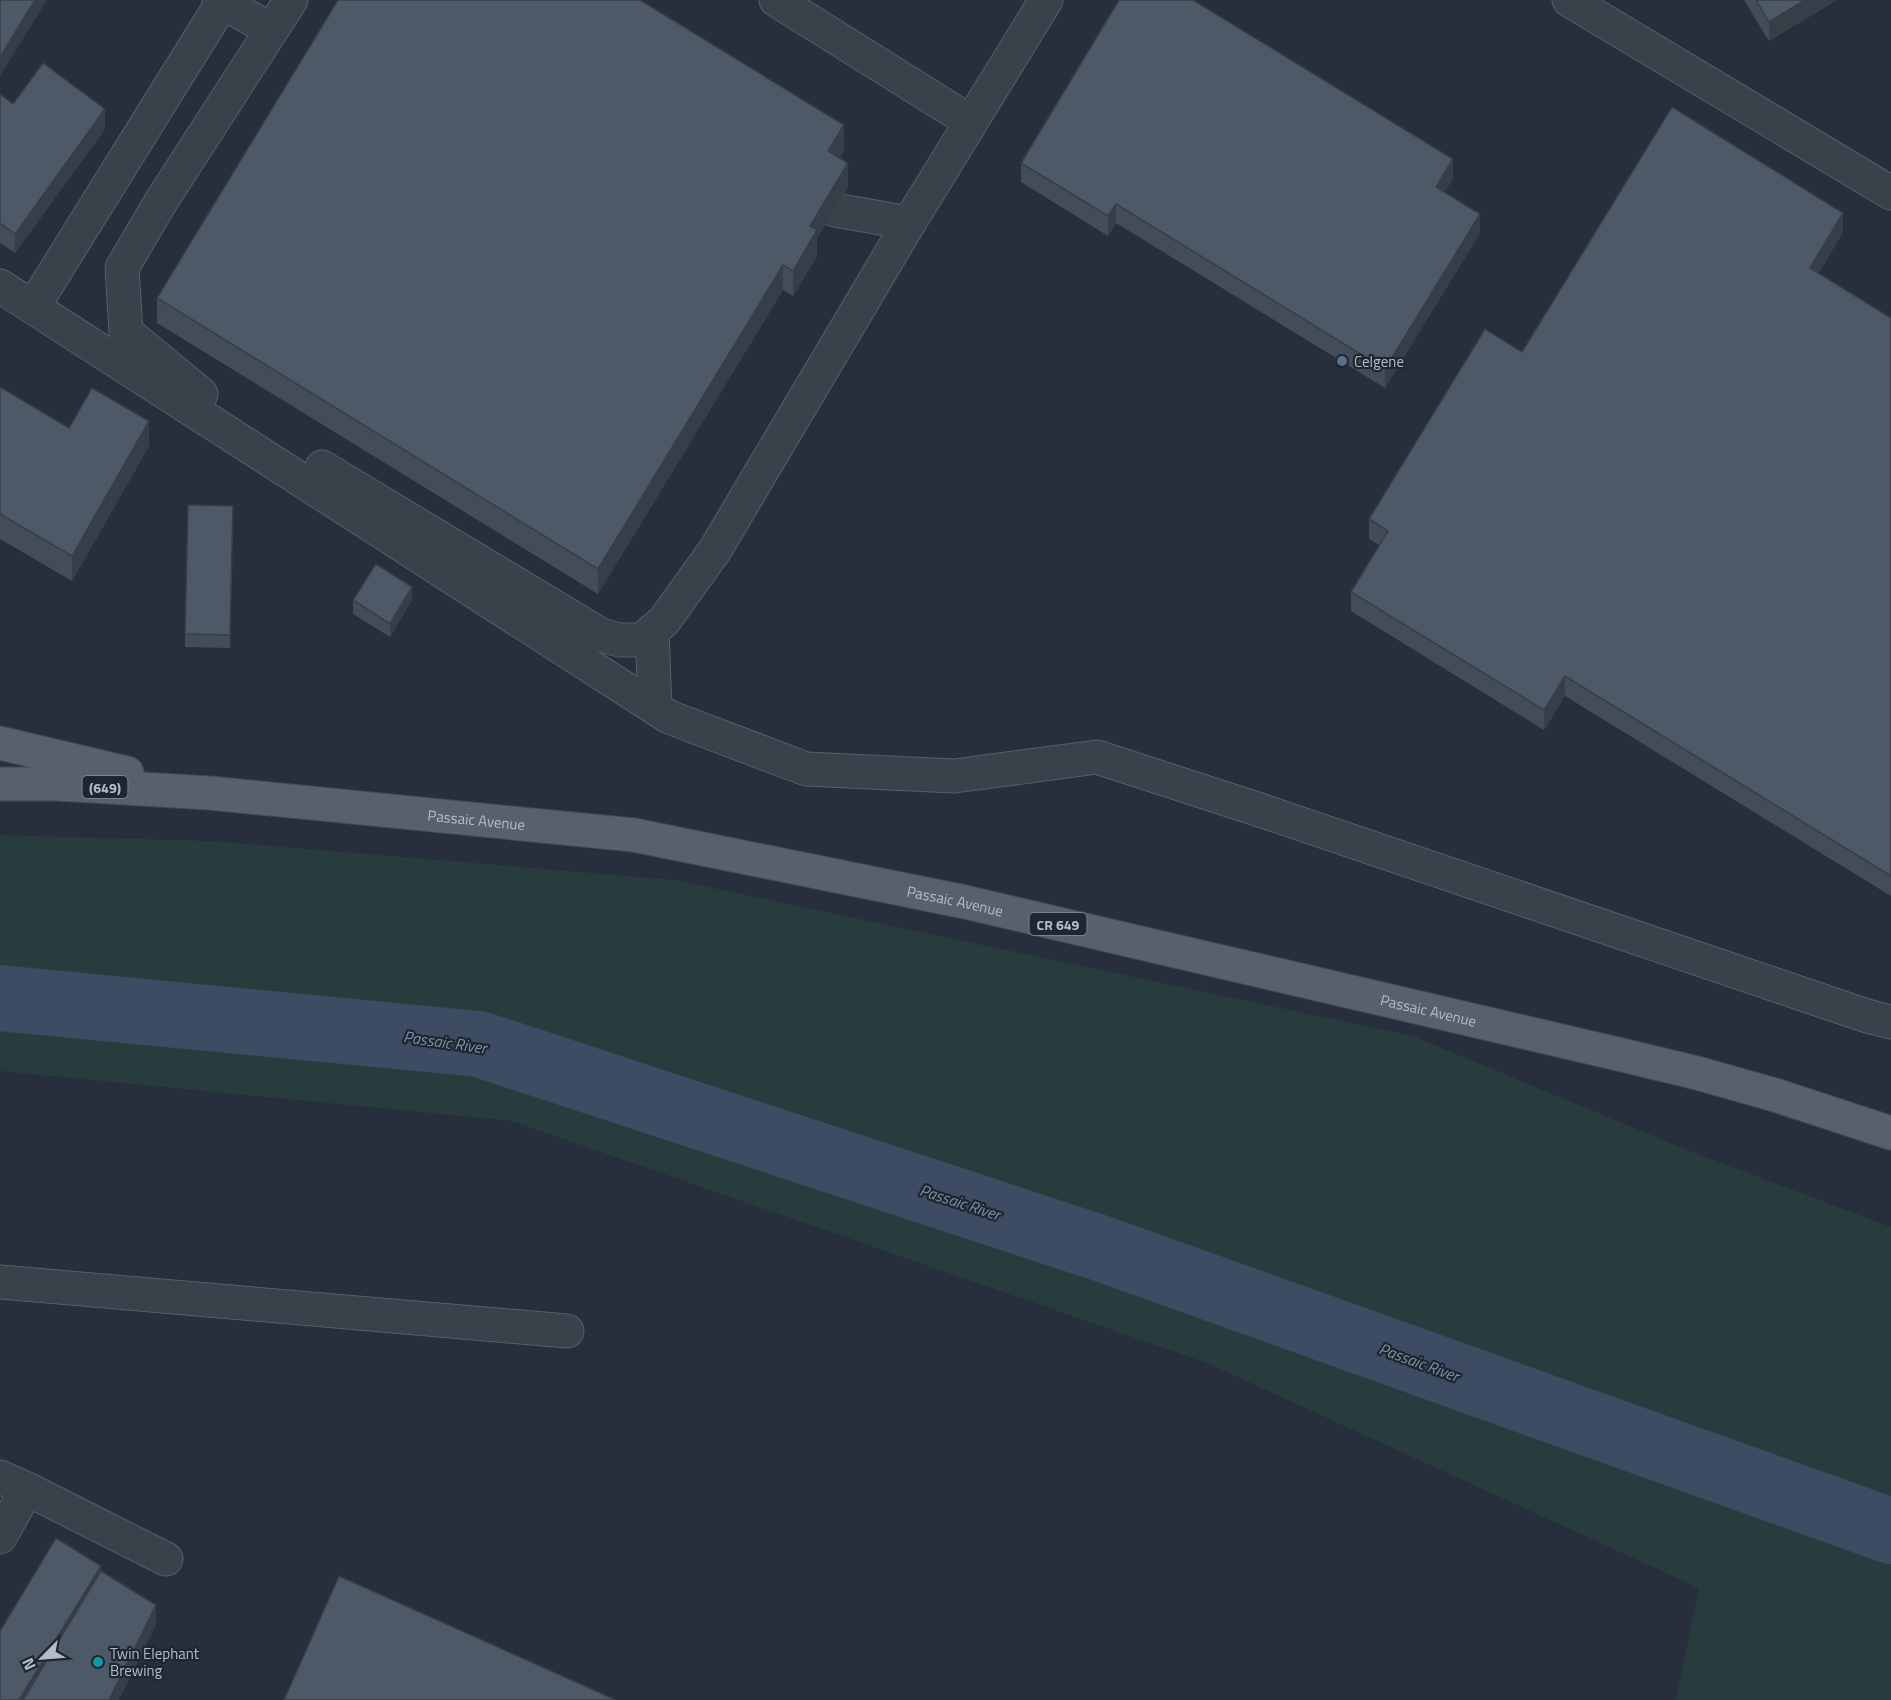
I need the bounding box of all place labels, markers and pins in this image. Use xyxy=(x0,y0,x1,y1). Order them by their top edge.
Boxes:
place label: Celgene xyxy=(1354,350,1404,373)
marker: Celgene xyxy=(1335,354,1349,368)
place label: Twin Elephant Brewing xyxy=(110,1642,200,1682)
marker: Twin Elephant Brewing xyxy=(91,1655,105,1669)

